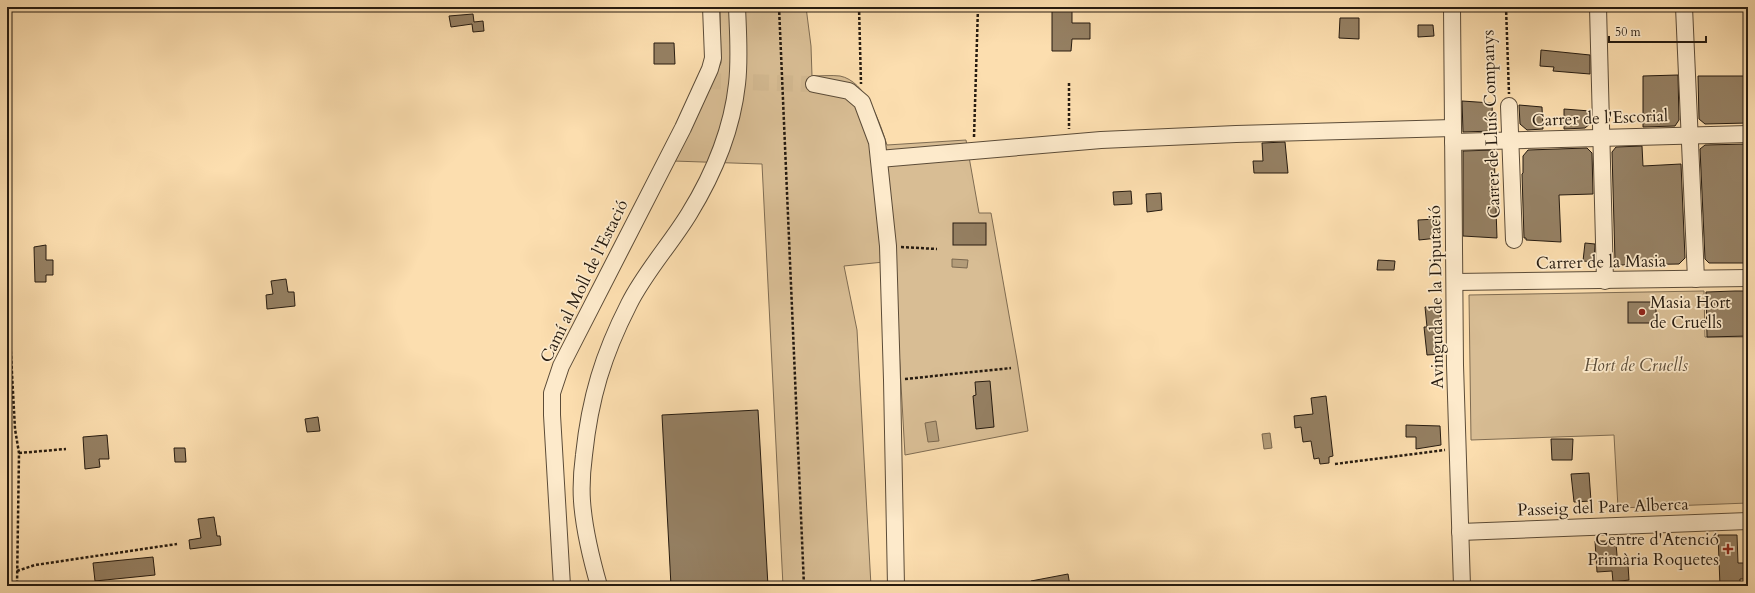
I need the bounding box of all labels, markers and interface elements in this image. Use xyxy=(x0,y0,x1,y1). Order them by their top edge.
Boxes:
scale bar xyxy=(1609,18,1706,44)
text: 50 m xyxy=(1615,24,1642,40)
street label: Carrer de Lluís Companys xyxy=(1476,29,1506,219)
street label: Carrer de l'Escorial xyxy=(1531,104,1669,132)
street label: Camí al Moll de l'Estació xyxy=(534,196,634,366)
street label: Avinguda de la Diputació xyxy=(1423,205,1449,389)
street label: Carrer de la Masia xyxy=(1536,249,1667,275)
place label: Masia Hort de Cruells xyxy=(1650,291,1731,334)
marker: Masia Hort de Cruells xyxy=(1637,307,1647,317)
park label: Hort de Cruells xyxy=(1584,354,1688,377)
street label: Passeig del Pare Alberca xyxy=(1517,492,1690,521)
place label: Centre d'Atenció Primària Roquetes xyxy=(1587,528,1719,571)
marker: Centre d'Atenció Primària Roquetes xyxy=(1722,543,1734,555)

